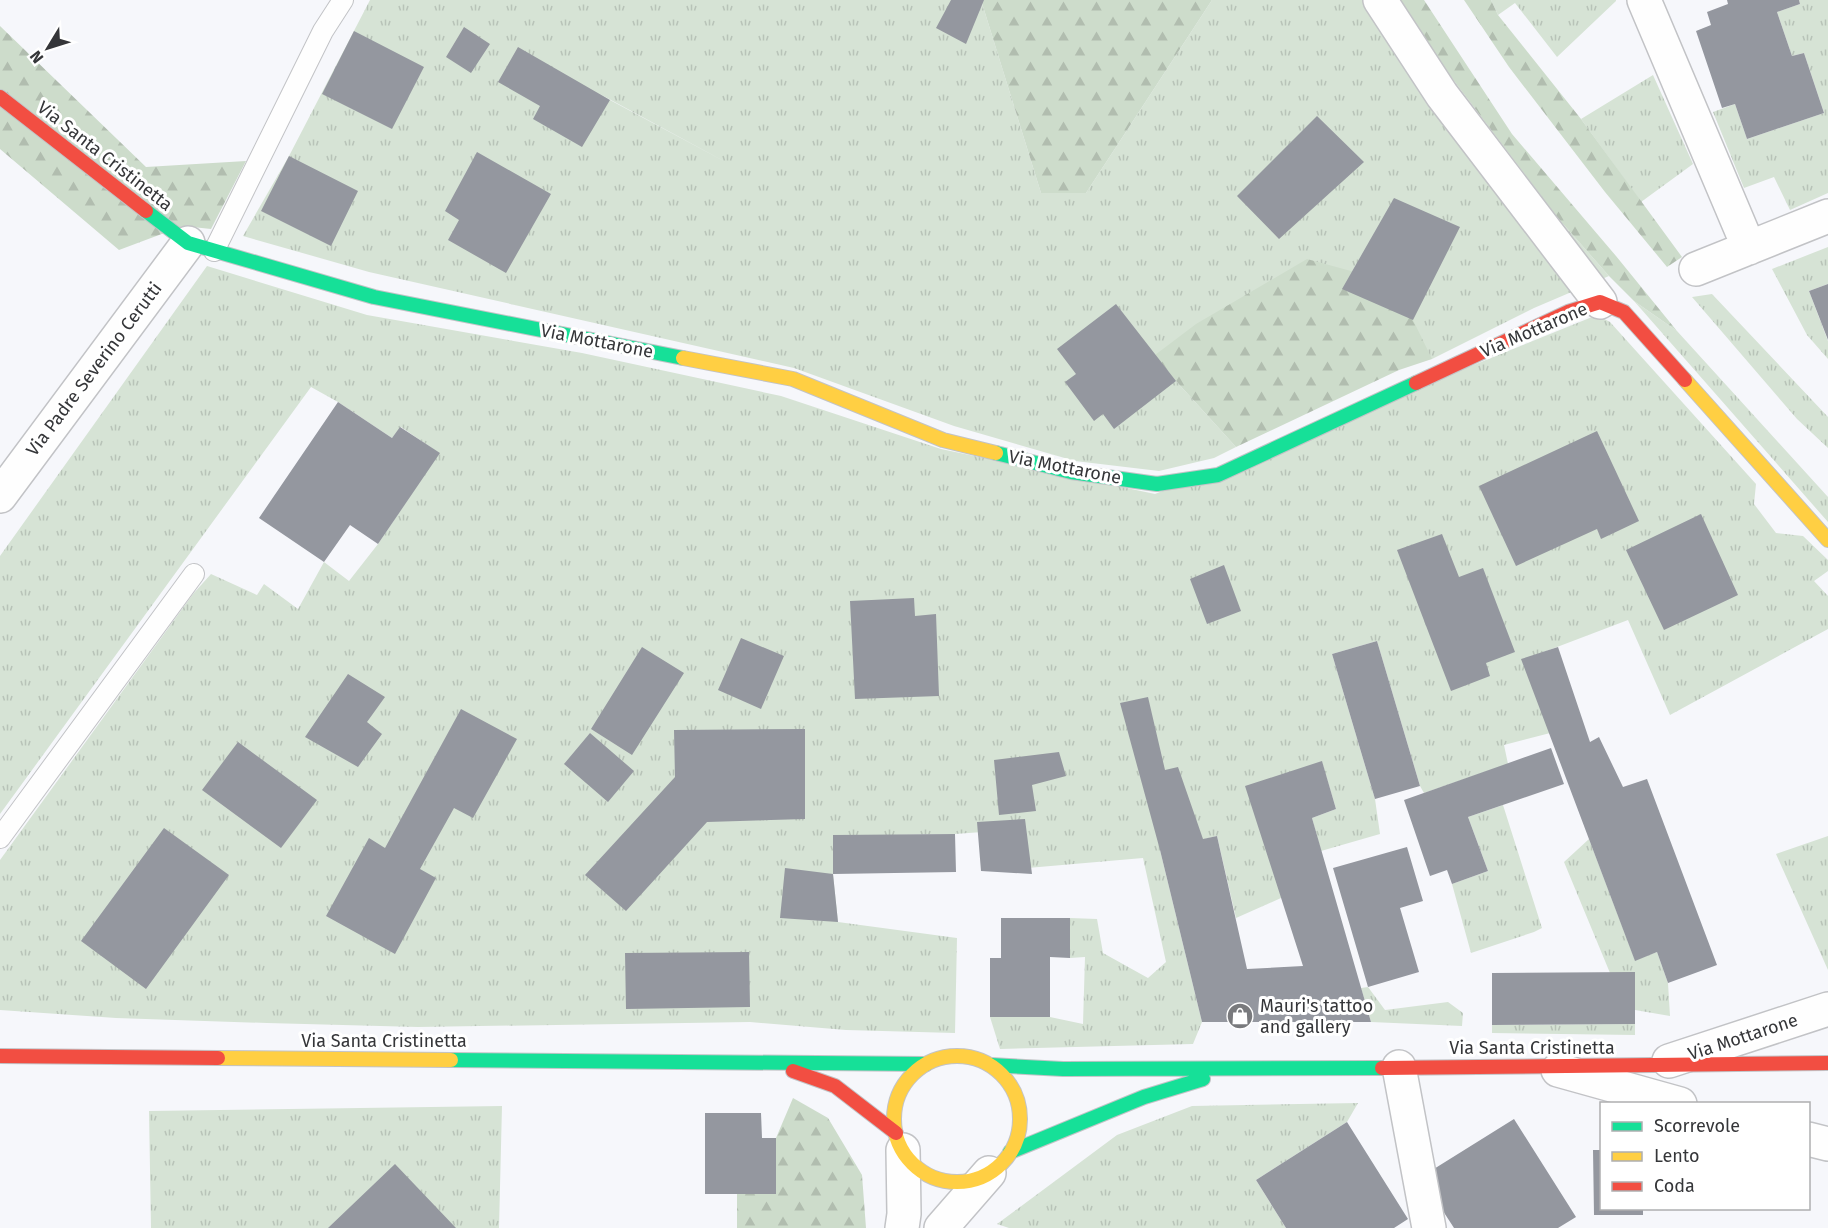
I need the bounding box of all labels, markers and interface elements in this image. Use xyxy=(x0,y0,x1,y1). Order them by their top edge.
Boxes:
north arrow xyxy=(18,18,78,78)
text: N xyxy=(26,47,47,67)
street label: Via Santa Cristinetta xyxy=(33,96,177,216)
street label: Via Padre Severino Cerutti xyxy=(22,278,166,460)
street label: Via Mottarone xyxy=(1477,298,1591,362)
street label: Via Mottarone xyxy=(539,319,655,363)
street label: Via Mottarone xyxy=(1007,445,1123,489)
place label: Mauri's tattoo and gallery xyxy=(1260,995,1373,1038)
shop icon: Mauri's tattoo and gallery xyxy=(1225,1001,1255,1031)
street label: Via Mottarone xyxy=(1685,1009,1801,1065)
street label: Via Santa Cristinetta xyxy=(301,1030,467,1052)
street label: Via Santa Cristinetta xyxy=(1449,1037,1615,1059)
legend xyxy=(1600,1102,1810,1210)
text: Scorrevole xyxy=(1654,1115,1740,1137)
text: Lento xyxy=(1654,1145,1700,1167)
text: Coda xyxy=(1654,1175,1695,1197)

